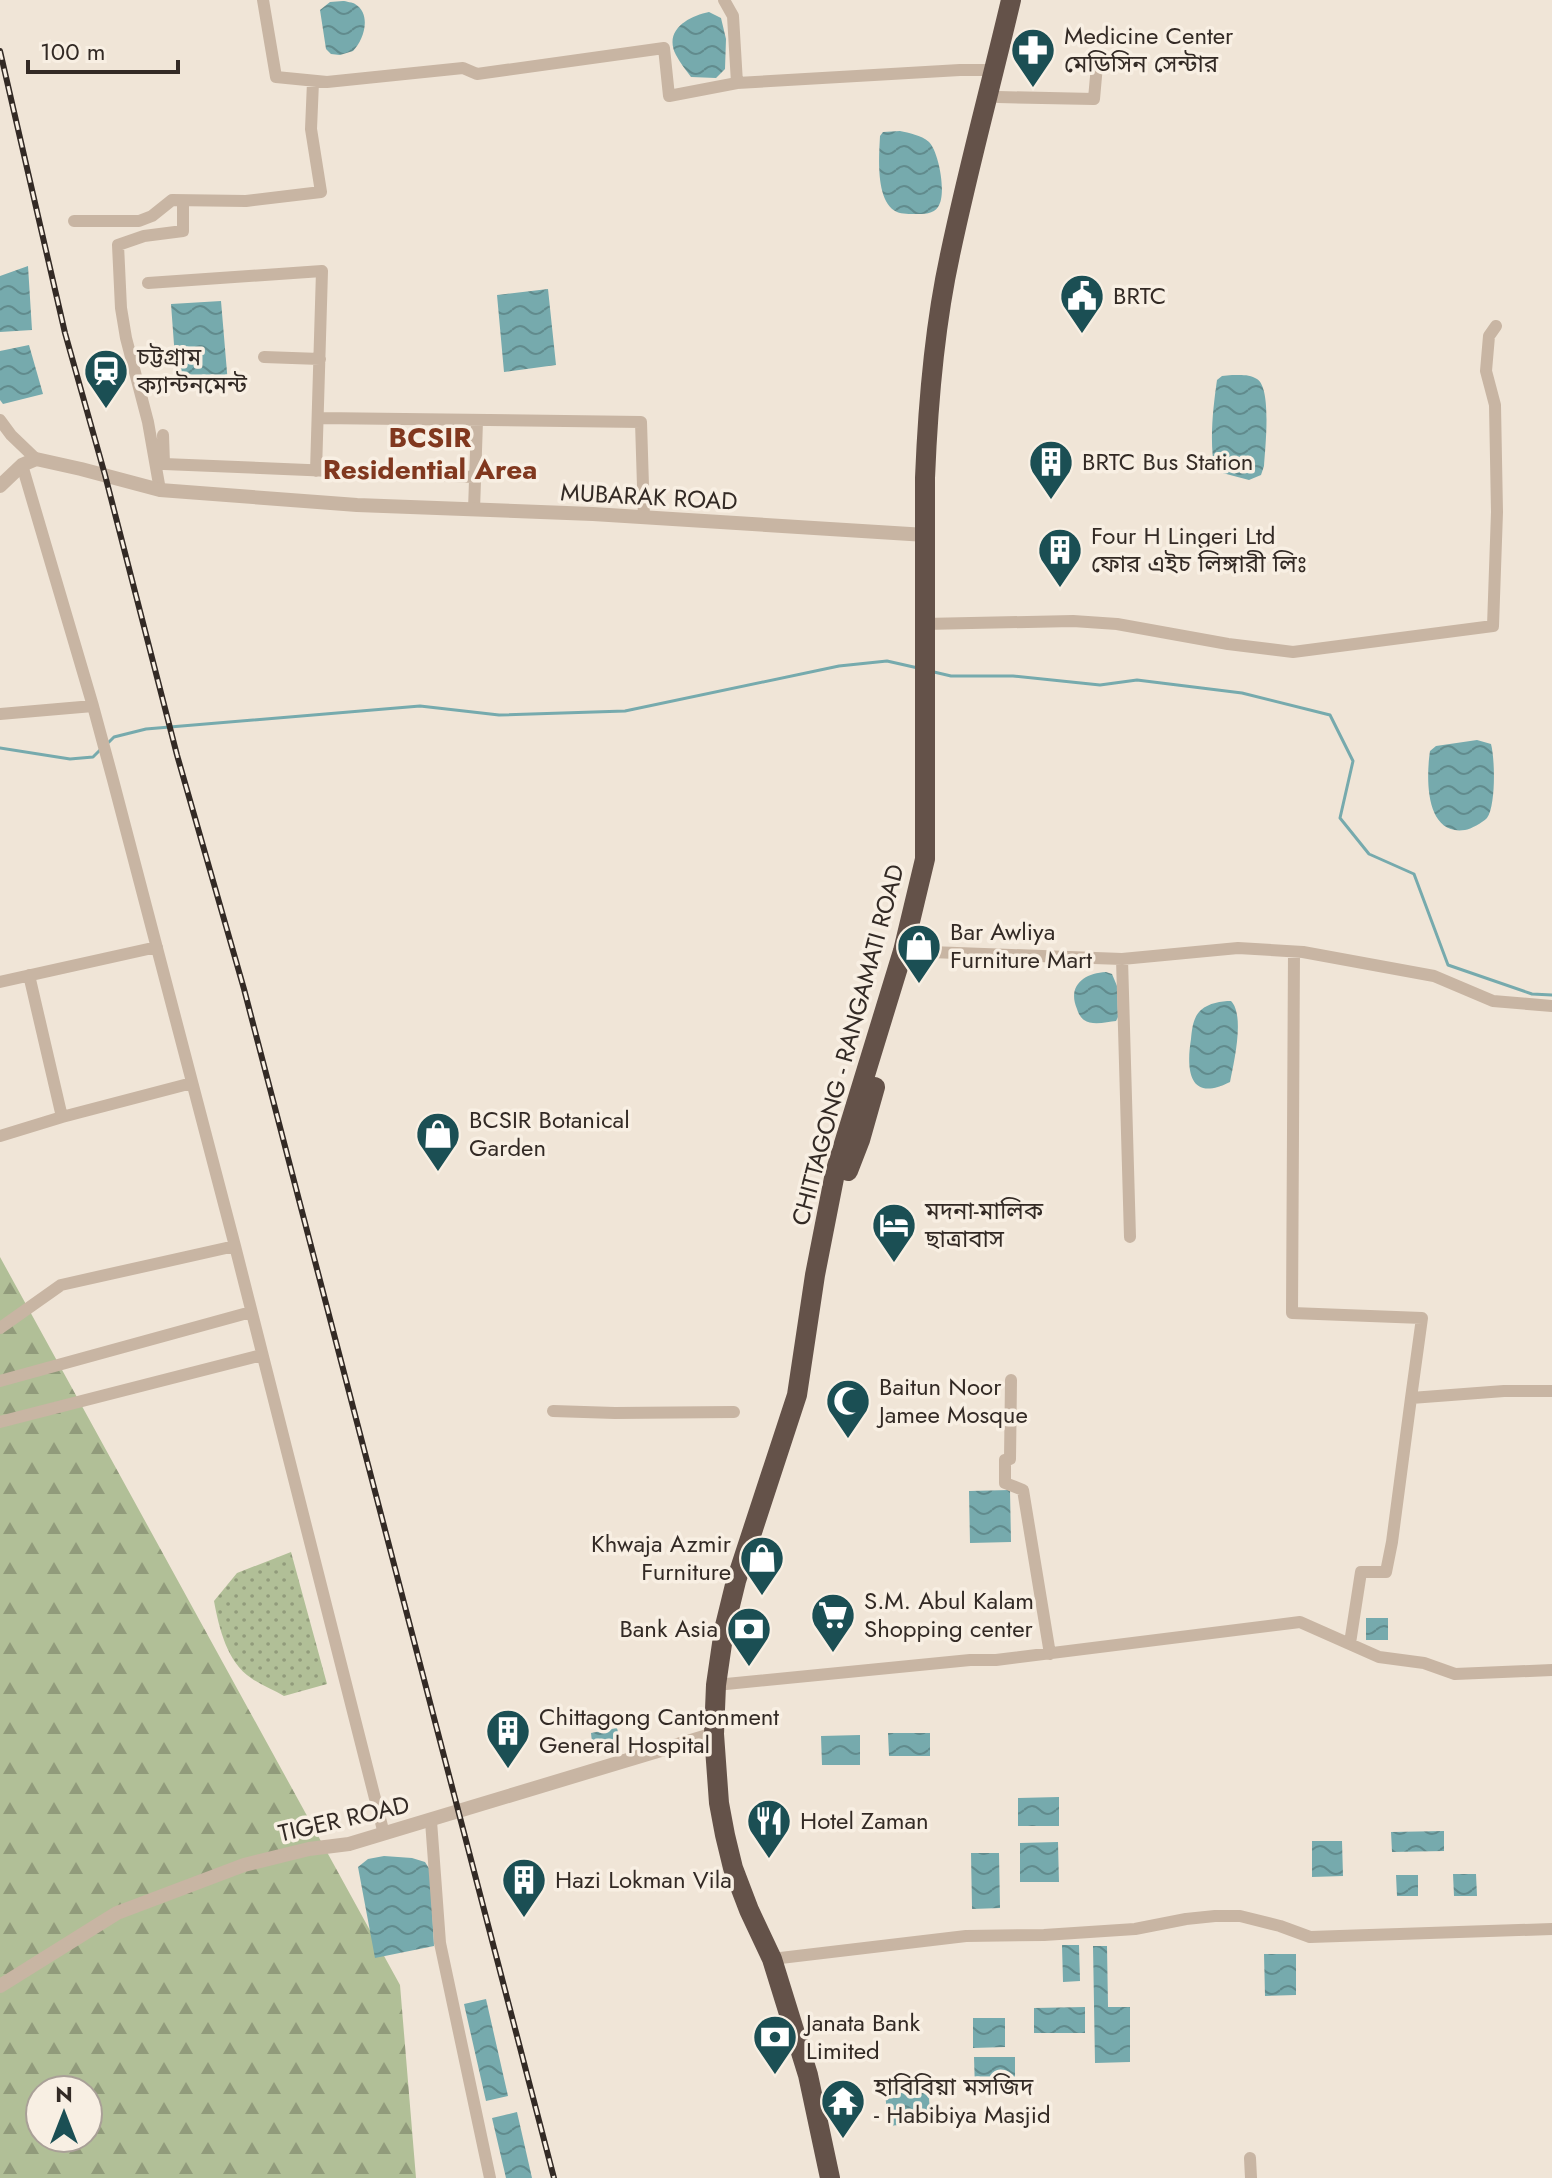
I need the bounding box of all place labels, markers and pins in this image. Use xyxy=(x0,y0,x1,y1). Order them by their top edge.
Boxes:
place label: Medicine Center মেডিসিন সেন্টার xyxy=(1064,18,1234,81)
pharmacy icon: Medicine Center মেডিসিন সেন্টার xyxy=(1009,26,1057,89)
public building icon: BRTC xyxy=(1058,272,1106,335)
place label: BRTC xyxy=(1113,278,1166,313)
place label: চট্টগ্রাম ক্যান্টনমেন্ট xyxy=(136,339,247,402)
station icon: চট্টগ্রাম ক্যান্টনমেন্ট xyxy=(82,347,130,410)
building icon: BRTC Bus Station xyxy=(1027,438,1075,501)
place label: BRTC Bus Station xyxy=(1082,444,1253,479)
place label: Four H Lingeri Ltd ফোর এইচ লিঙ্গারী লিঃ xyxy=(1091,518,1307,581)
building icon: Four H Lingeri Ltd ফোর এইচ লিঙ্গারী লিঃ xyxy=(1036,526,1084,589)
place label: Bar Awliya Furniture Mart xyxy=(950,914,1092,977)
shop icon: Bar Awliya Furniture Mart xyxy=(895,922,943,985)
place label: BCSIR Botanical Garden xyxy=(469,1102,630,1165)
shop icon: BCSIR Botanical Garden xyxy=(414,1110,462,1173)
place label: মদনা-মালিক ছাত্রাবাস xyxy=(924,1193,1044,1256)
hotel icon: মদনা-মালিক ছাত্রাবাস xyxy=(870,1201,918,1264)
place label: Baitun Noor Jamee Mosque xyxy=(876,1369,1028,1432)
mosque icon: Baitun Noor Jamee Mosque xyxy=(824,1377,872,1440)
place label: Khwaja Azmir Furniture xyxy=(591,1526,732,1589)
shop icon: Khwaja Azmir Furniture xyxy=(738,1534,786,1597)
place label: S.M. Abul Kalam Shopping center xyxy=(864,1583,1034,1646)
supermarket icon: S.M. Abul Kalam Shopping center xyxy=(809,1591,857,1654)
bank icon: Bank Asia xyxy=(725,1605,773,1668)
place label: Bank Asia xyxy=(619,1611,718,1646)
place label: Chittagong Cantonment General Hospital xyxy=(539,1699,779,1762)
building icon: Chittagong Cantonment General Hospital xyxy=(484,1707,532,1770)
restaurant icon: Hotel Zaman xyxy=(745,1797,793,1860)
place label: Hotel Zaman xyxy=(800,1803,929,1838)
building icon: Hazi Lokman Vila xyxy=(500,1856,548,1919)
place label: Hazi Lokman Vila xyxy=(555,1862,732,1897)
place label: Janata Bank Limited xyxy=(803,2005,920,2068)
bank icon: Janata Bank Limited xyxy=(751,2013,799,2076)
place label: হাবিবিয়া মসজিদ - Habibiya Masjid xyxy=(873,2069,1051,2132)
temple icon: হাবিবিয়া মসজিদ - Habibiya Masjid xyxy=(819,2077,867,2140)

